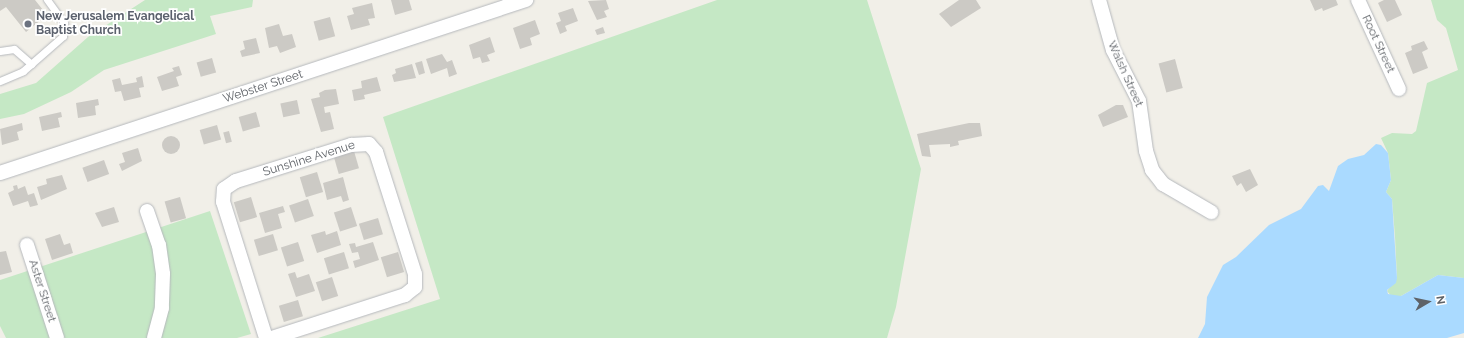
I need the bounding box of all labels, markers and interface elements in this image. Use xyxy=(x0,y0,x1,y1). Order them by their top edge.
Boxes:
place label: New Jerusalem Evangelical Baptist Church xyxy=(36,10,195,38)
street label: Root Street xyxy=(1358,13,1398,75)
marker: New Jerusalem Evangelical Baptist Church xyxy=(23,19,33,29)
street label: Walsh Street xyxy=(1104,39,1146,109)
street label: Webster Street xyxy=(221,67,305,107)
street label: Sunshine Avenue xyxy=(261,138,357,180)
street label: Aster Street xyxy=(25,258,59,324)
north arrow xyxy=(1408,282,1448,322)
text: N xyxy=(1433,295,1447,305)

